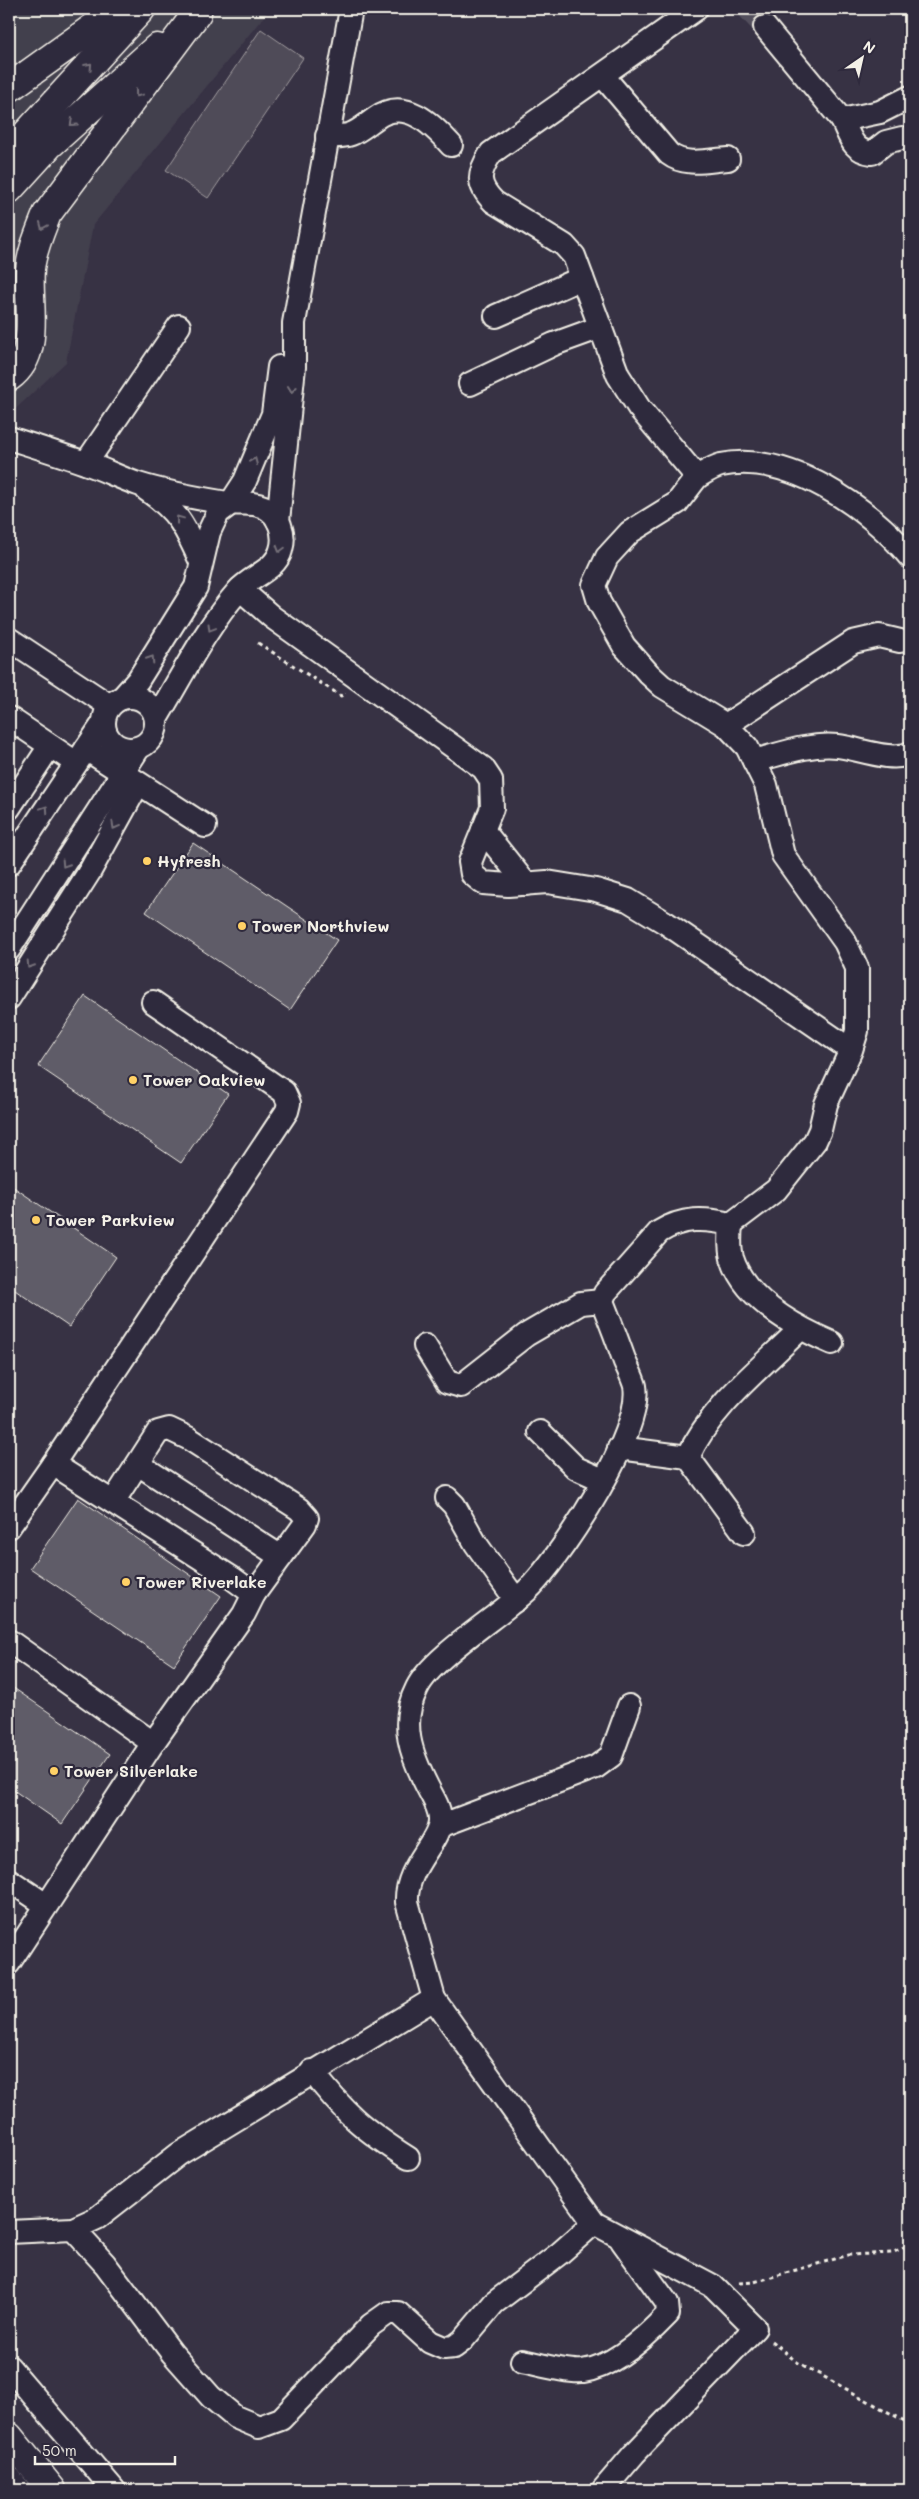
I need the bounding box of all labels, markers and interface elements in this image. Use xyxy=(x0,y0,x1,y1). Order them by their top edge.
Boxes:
north arrow xyxy=(836,32,886,82)
text: N xyxy=(860,36,879,58)
one-way arrow xyxy=(83,62,92,71)
one-way arrow xyxy=(135,88,143,97)
one-way arrow xyxy=(70,117,79,126)
one-way arrow xyxy=(38,221,49,230)
one-way arrow xyxy=(287,386,298,394)
one-way arrow xyxy=(247,457,258,466)
one-way arrow xyxy=(176,516,184,525)
one-way arrow xyxy=(275,544,285,553)
one-way arrow xyxy=(207,622,217,631)
one-way arrow xyxy=(145,656,155,665)
one-way arrow xyxy=(39,806,49,815)
one-way arrow xyxy=(111,821,121,830)
place label: Hyfresh xyxy=(157,850,221,871)
marker: Hyfresh xyxy=(141,855,153,867)
one-way arrow xyxy=(62,858,71,868)
place label: Tower Northview xyxy=(252,915,390,936)
marker: Tower Northview xyxy=(236,920,248,932)
one-way arrow xyxy=(27,959,36,969)
place label: Tower Oakview xyxy=(143,1069,266,1090)
marker: Tower Oakview xyxy=(127,1074,139,1086)
place label: Tower Parkview xyxy=(46,1209,175,1230)
marker: Tower Parkview xyxy=(30,1214,42,1226)
place label: Tower Riverlake xyxy=(136,1571,266,1592)
marker: Tower Riverlake xyxy=(120,1576,132,1588)
place label: Tower Silverlake xyxy=(64,1760,198,1781)
marker: Tower Silverlake xyxy=(48,1765,60,1777)
scale bar xyxy=(35,2434,175,2466)
text: 50 m xyxy=(42,2440,77,2460)

